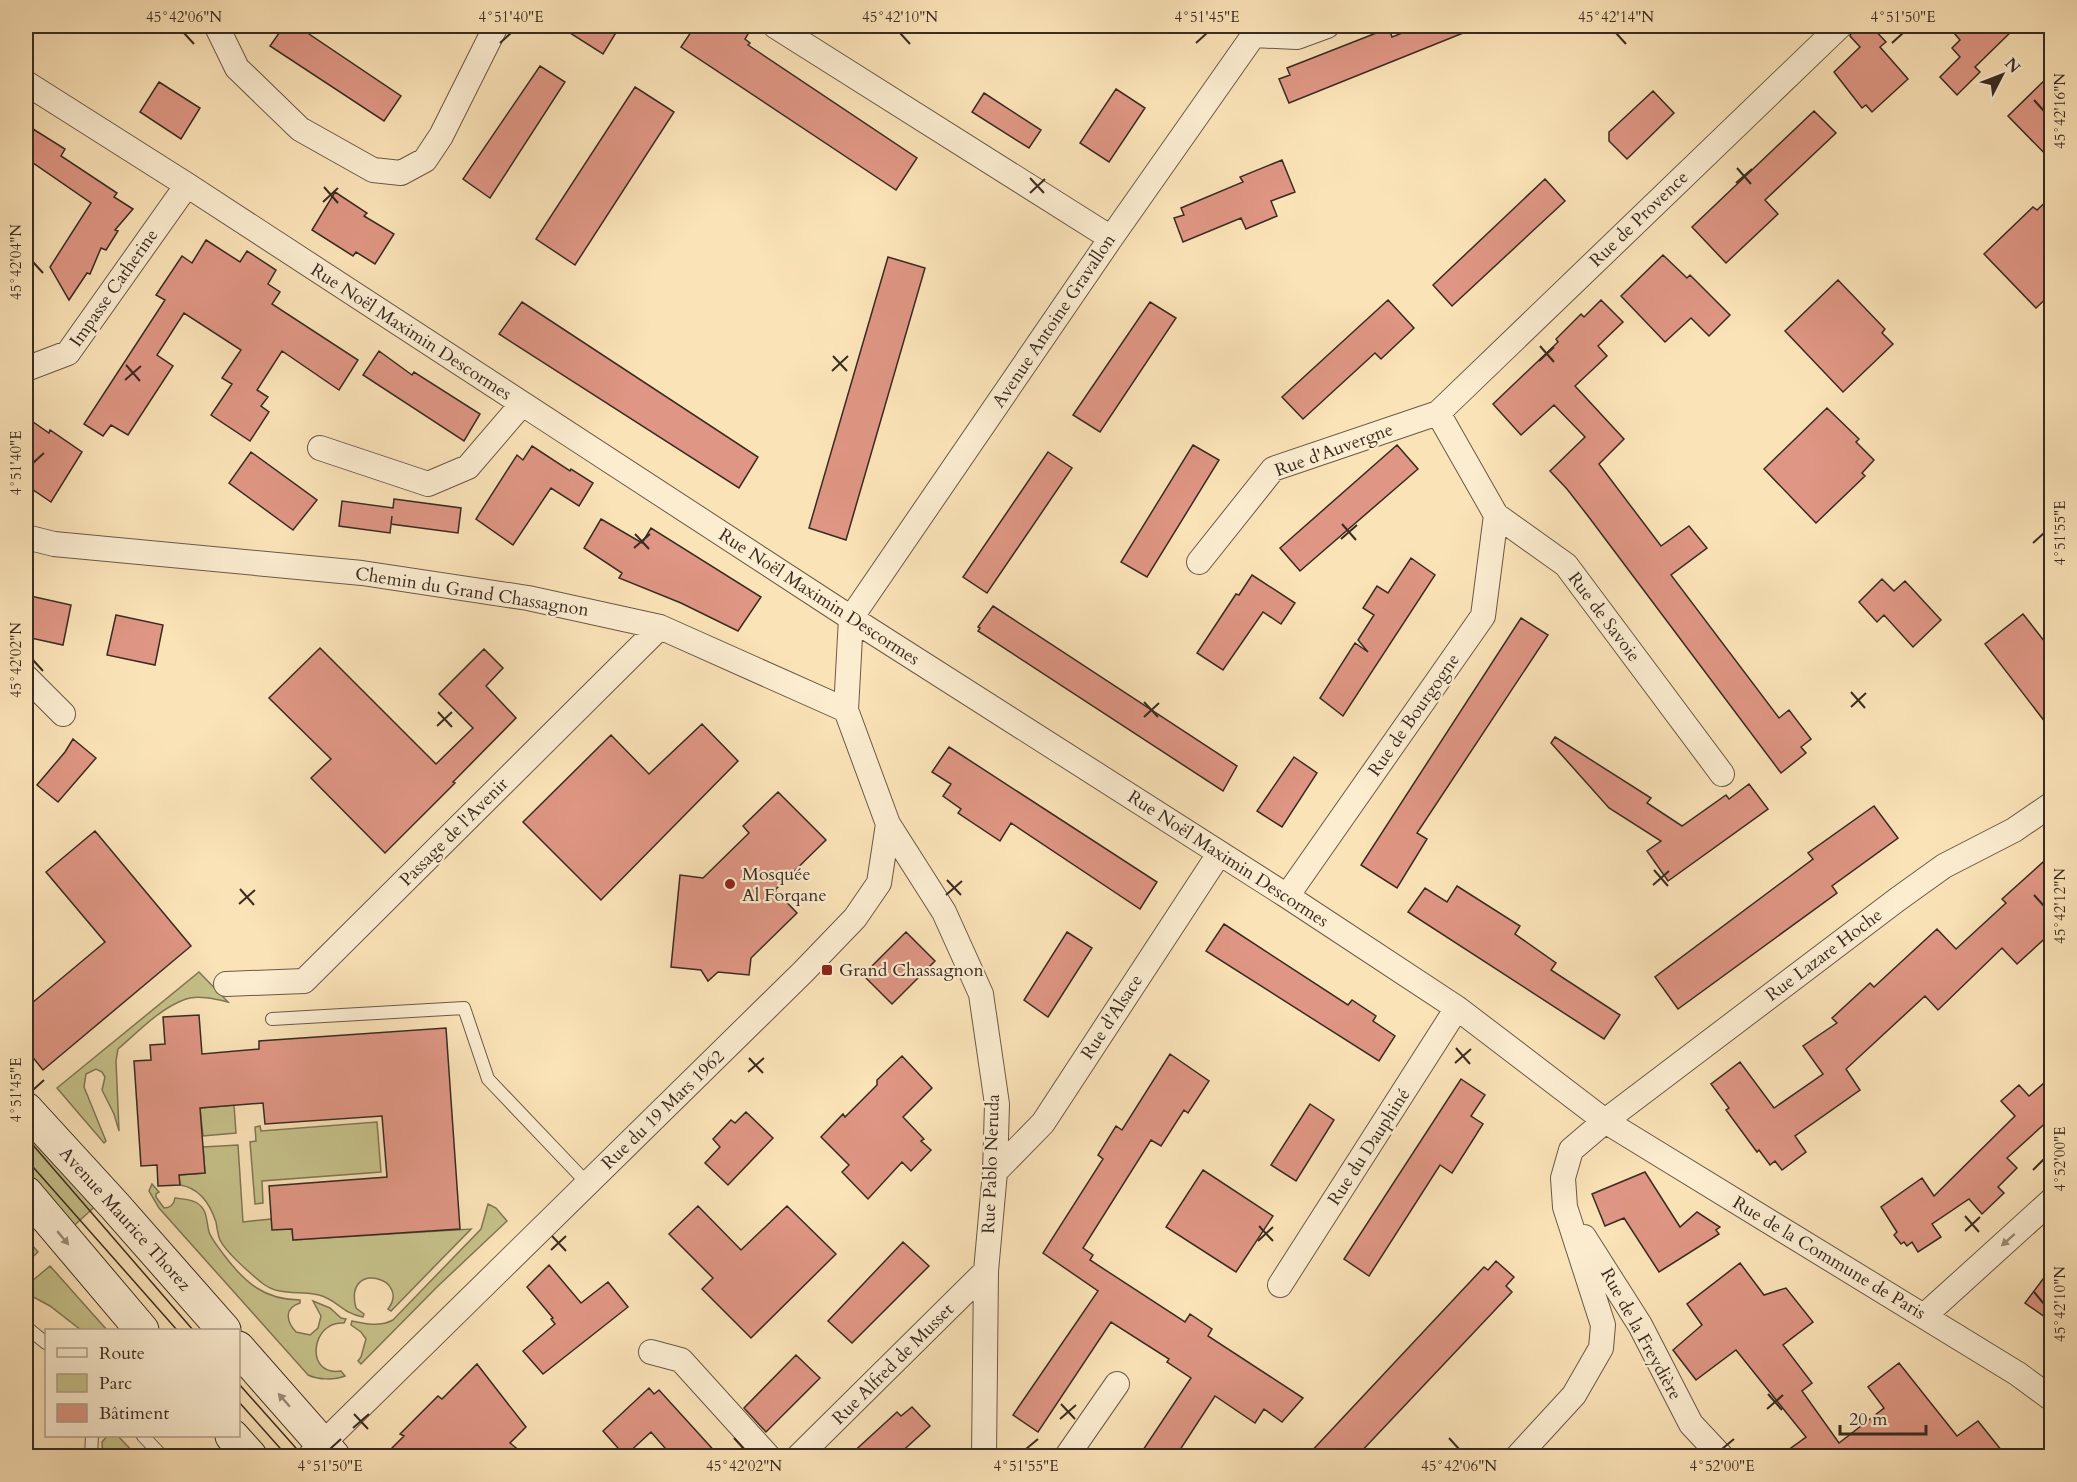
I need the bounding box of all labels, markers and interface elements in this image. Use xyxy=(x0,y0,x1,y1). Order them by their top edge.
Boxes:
text: 45°42'06"N xyxy=(146,7,222,27)
text: 4°51'40"E xyxy=(479,7,543,27)
text: 45°42'10"N xyxy=(862,7,938,27)
text: 4°51'45"E xyxy=(1175,7,1239,27)
text: 45°42'14"N xyxy=(1578,7,1654,27)
text: 4°51'50"E xyxy=(1871,7,1935,27)
north arrow xyxy=(1972,45,2032,105)
text: N xyxy=(2000,53,2025,78)
text: 45°42'16"N xyxy=(2050,73,2070,149)
street label: Rue de Provence xyxy=(1584,165,1694,273)
text: 45°42'04"N xyxy=(6,224,26,300)
street label: Impasse Catherine xyxy=(64,224,164,352)
street label: Avenue Antoine Gravallon xyxy=(986,229,1122,413)
street label: Rue Noël Maximin Descormes xyxy=(306,258,516,406)
street label: Rue d'Auvergne xyxy=(1271,417,1397,483)
text: 4°51'40"E xyxy=(6,431,26,495)
text: 4°51'55"E xyxy=(2050,501,2070,565)
street label: Rue Noël Maximin Descormes xyxy=(714,523,924,671)
street label: Chemin du Grand Chassagnon xyxy=(353,561,591,623)
street label: Rue de Savoie xyxy=(1562,567,1646,667)
text: 45°42'02"N xyxy=(6,622,26,698)
street label: Rue de Bourgogne xyxy=(1362,649,1466,781)
street label: Passage de l'Avenir xyxy=(394,772,514,892)
street label: Rue Noël Maximin Descormes xyxy=(1123,785,1333,933)
place label: Mosquée Al Forqane xyxy=(742,862,827,908)
text: 45°42'12"N xyxy=(2050,868,2070,944)
marker: Mosquée Al Forqane xyxy=(723,877,737,891)
street label: Rue Lazare Hoche xyxy=(1760,903,1888,1007)
place label: Grand Chassagnon xyxy=(839,958,985,983)
marker: Grand Chassagnon xyxy=(820,963,834,977)
street label: Rue d'Alsace xyxy=(1075,970,1149,1064)
street label: Rue du 19 Mars 1962 xyxy=(596,1045,730,1175)
text: 4°51'45"E xyxy=(6,1058,26,1122)
street label: Rue du Dauphiné xyxy=(1322,1084,1416,1210)
street label: Rue Pablo Neruda xyxy=(976,1093,1006,1234)
text: 4°52'00"E xyxy=(2050,1127,2070,1191)
street label: Avenue Maurice Thorez xyxy=(53,1141,197,1297)
street label: Rue de la Commune de Paris xyxy=(1728,1190,1930,1326)
one-way arrow xyxy=(56,1230,69,1246)
one-way arrow xyxy=(2001,1233,2016,1246)
street label: Rue de la Freydière xyxy=(1594,1264,1688,1404)
text: 45°42'10"N xyxy=(2050,1266,2070,1342)
street label: Rue Alfred de Musset xyxy=(827,1297,960,1430)
legend xyxy=(45,1329,240,1437)
text: Route xyxy=(99,1341,145,1366)
text: Parc xyxy=(99,1371,132,1396)
one-way arrow xyxy=(278,1393,291,1408)
scale bar xyxy=(1840,1398,1926,1436)
text: Bâtiment xyxy=(99,1401,169,1426)
text: 20 m xyxy=(1849,1407,1888,1432)
text: 4°51'50"E xyxy=(298,1456,362,1476)
text: 45°42'02"N xyxy=(706,1456,782,1476)
text: 4°51'55"E xyxy=(994,1456,1058,1476)
text: 45°42'06"N xyxy=(1421,1456,1497,1476)
text: 4°52'00"E xyxy=(1690,1456,1754,1476)

